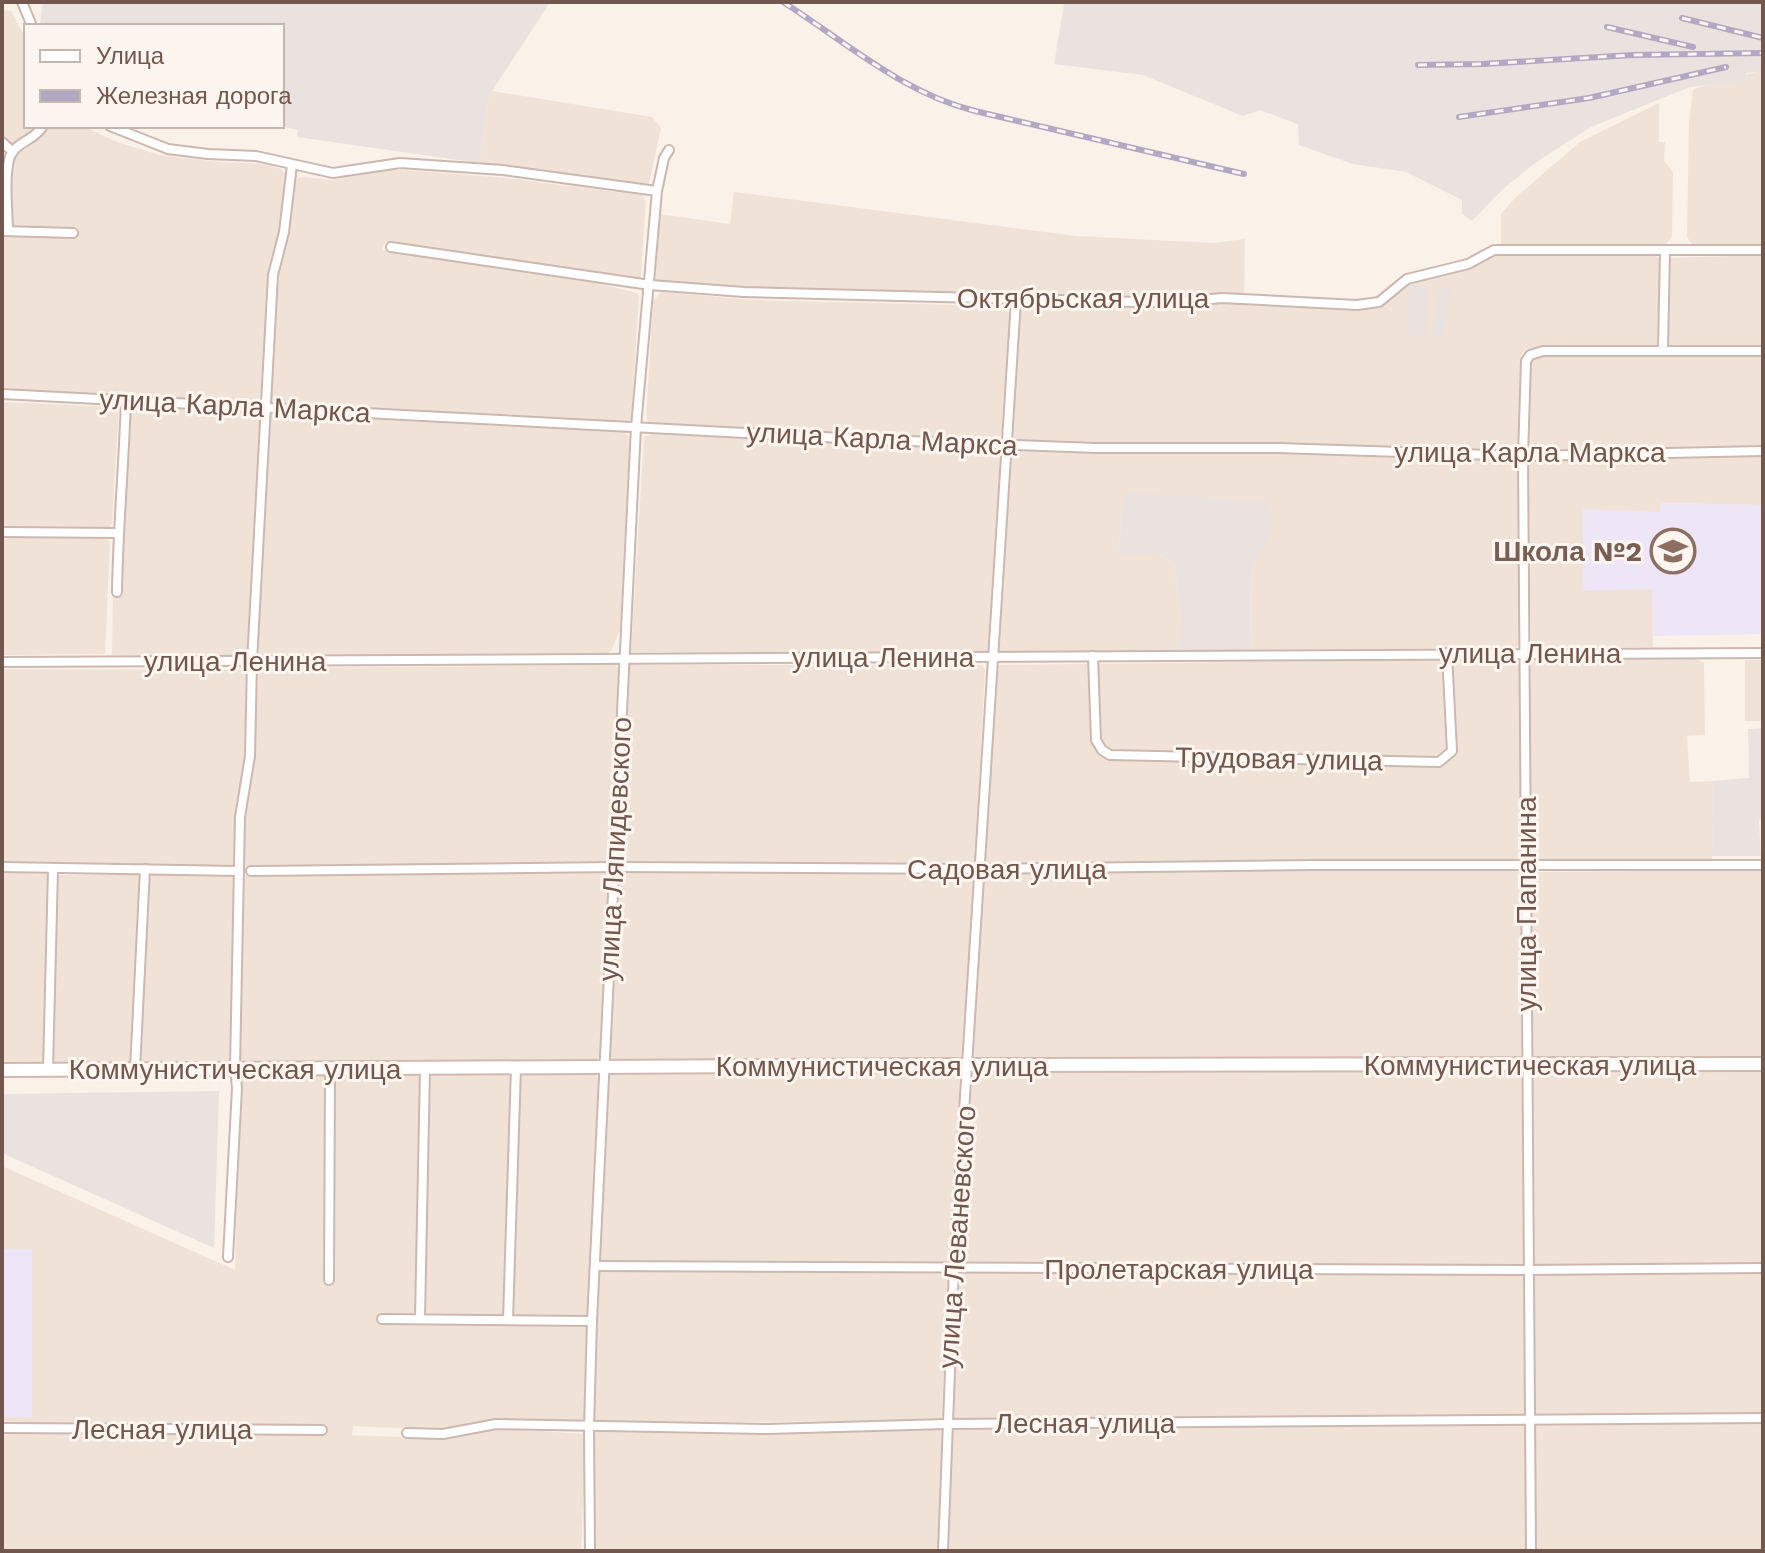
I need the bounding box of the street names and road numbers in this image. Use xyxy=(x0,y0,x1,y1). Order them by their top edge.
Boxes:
street label: Октябрьская улица xyxy=(957,282,1210,315)
street label: улица Карла Маркса xyxy=(99,382,372,430)
street label: улица Карла Маркса xyxy=(746,415,1019,463)
street label: улица Карла Маркса xyxy=(1394,436,1666,469)
street label: улица Ленина xyxy=(1439,637,1622,670)
street label: улица Ленина xyxy=(792,641,975,674)
street label: улица Ленина xyxy=(144,645,327,678)
street label: улица Ляпидевского xyxy=(592,716,638,982)
street label: Трудовая улица xyxy=(1175,741,1383,777)
street label: улица Папанина xyxy=(1510,796,1543,1012)
street label: Садовая улица xyxy=(907,853,1107,886)
street label: Коммунистическая улица xyxy=(1364,1049,1697,1082)
street label: Коммунистическая улица xyxy=(716,1050,1049,1083)
street label: Коммунистическая улица xyxy=(69,1053,402,1086)
street label: улица Леваневского xyxy=(931,1104,983,1370)
street label: Пролетарская улица xyxy=(1044,1253,1314,1286)
street label: Лесная улица xyxy=(995,1407,1176,1440)
street label: Лесная улица xyxy=(72,1413,253,1446)

